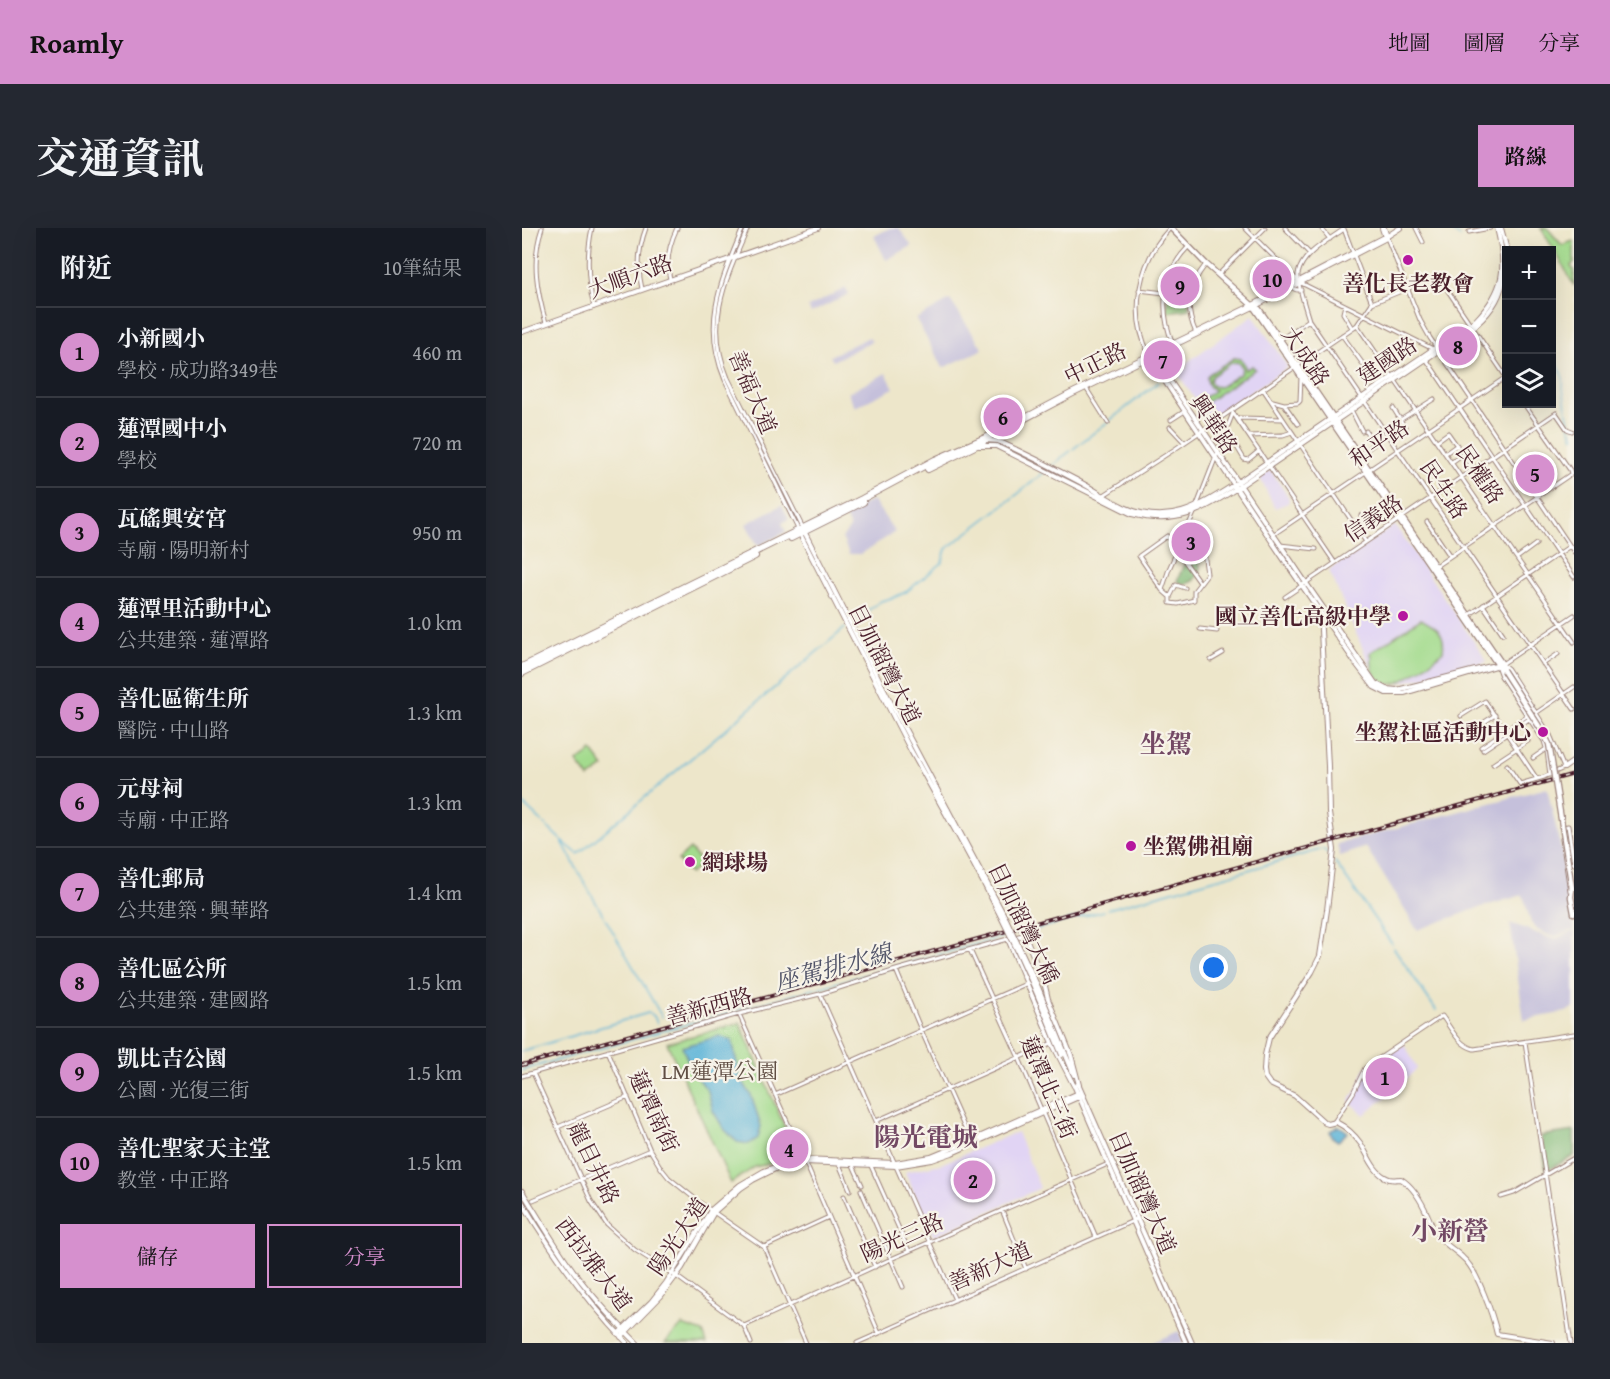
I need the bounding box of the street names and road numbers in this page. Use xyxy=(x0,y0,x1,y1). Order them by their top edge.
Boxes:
street label: 大順六路 xyxy=(583,246,677,306)
street label: 大成路 xyxy=(1274,320,1338,392)
street label: 建國路 xyxy=(1351,328,1423,392)
street label: 中正路 xyxy=(1058,334,1132,392)
street label: 善福大道 xyxy=(721,345,785,439)
street label: 興華路 xyxy=(1182,388,1246,460)
street label: 和平路 xyxy=(1343,411,1415,475)
street label: 民權路 xyxy=(1448,438,1512,510)
street label: 民生路 xyxy=(1412,453,1476,525)
street label: 信義路 xyxy=(1337,486,1409,550)
street label: 目加溜灣大道 xyxy=(841,598,929,730)
street label: 目加溜灣大橋 xyxy=(981,857,1067,989)
street label: 善新西路 xyxy=(662,979,756,1033)
street label: 蓮潭北三街 xyxy=(1013,1030,1085,1144)
street label: 蓮潭南街 xyxy=(621,1064,687,1158)
street label: 龍目井路 xyxy=(560,1116,628,1210)
street label: 目加溜灣大道 xyxy=(1102,1125,1184,1259)
street label: 陽光大道 xyxy=(640,1191,716,1281)
street label: 陽光三路 xyxy=(855,1204,949,1270)
street label: 西拉雅大道 xyxy=(548,1210,640,1318)
street label: 善新大道 xyxy=(943,1233,1037,1299)

